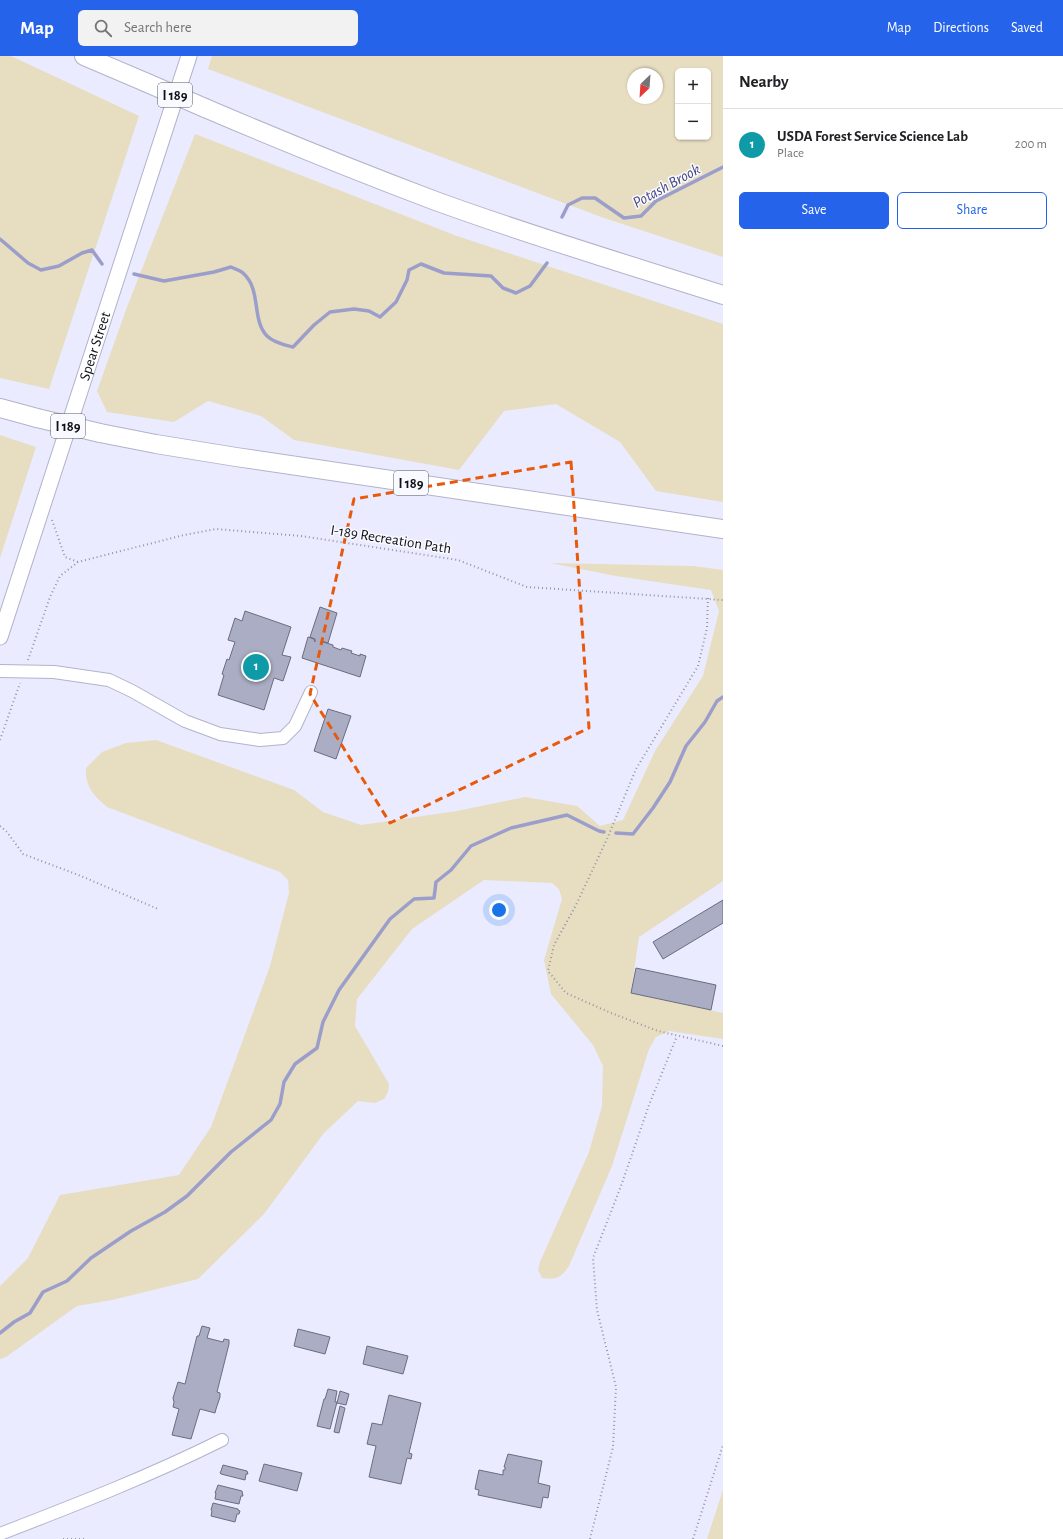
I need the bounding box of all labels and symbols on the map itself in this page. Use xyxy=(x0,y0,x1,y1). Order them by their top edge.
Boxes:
north arrow xyxy=(627,68,663,104)
road number: I 189 xyxy=(158,83,192,107)
water label: Potash Brook xyxy=(630,161,703,211)
street label: Spear Street xyxy=(77,310,113,382)
road number: I 189 xyxy=(51,414,85,438)
road number: I 189 xyxy=(394,471,428,495)
street label: I-189 Recreation Path xyxy=(330,523,452,556)
pin: 1 xyxy=(243,652,269,682)
your location xyxy=(489,900,509,920)

